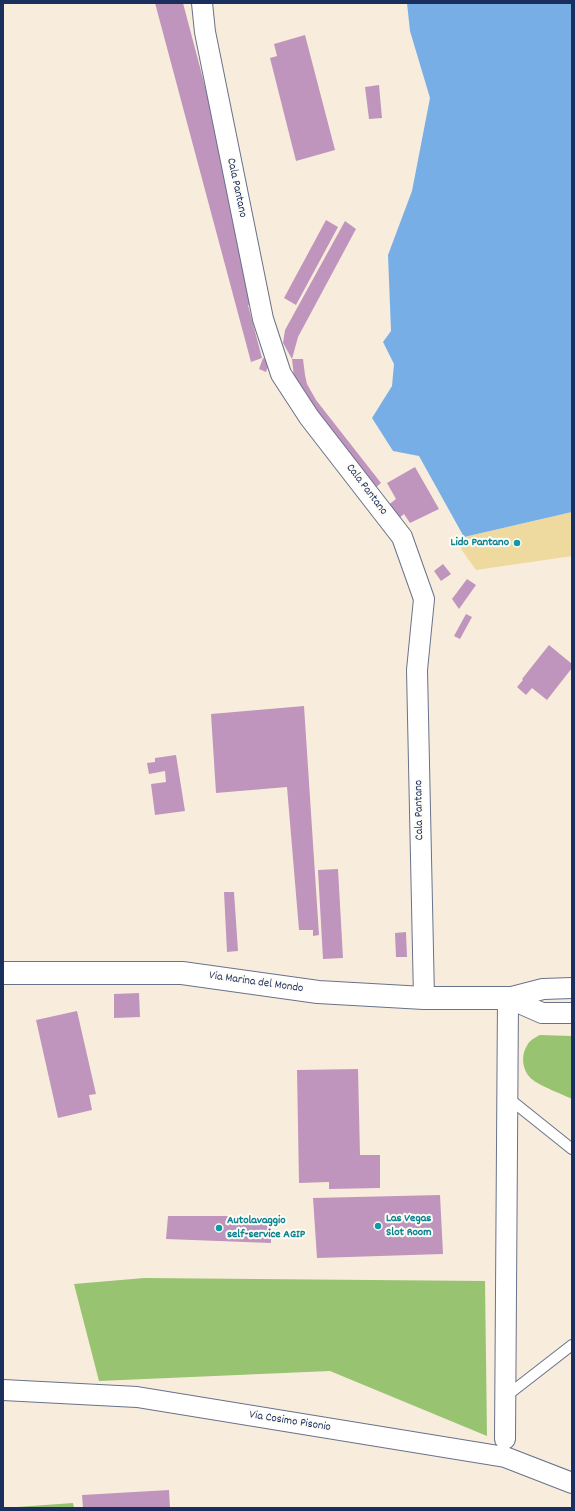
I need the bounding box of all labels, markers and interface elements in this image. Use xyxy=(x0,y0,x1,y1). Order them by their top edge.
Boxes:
street label: Cala Pantano xyxy=(223,157,249,219)
street label: Cala Pantano xyxy=(342,462,390,518)
place label: Lido Pantano xyxy=(451,536,509,550)
marker: Lido Pantano xyxy=(512,538,522,548)
street label: Cala Pantano xyxy=(412,780,428,840)
street label: Via Marina del Mondo xyxy=(208,969,304,997)
place label: Las Vegas Slot Room xyxy=(386,1212,431,1240)
place label: Autolavaggio self-service AGIP xyxy=(227,1214,305,1242)
marker: Las Vegas Slot Room xyxy=(373,1221,383,1231)
marker: Autolavaggio self-service AGIP xyxy=(214,1223,224,1233)
street label: Via Cosimo Pisonio xyxy=(248,1408,332,1436)

